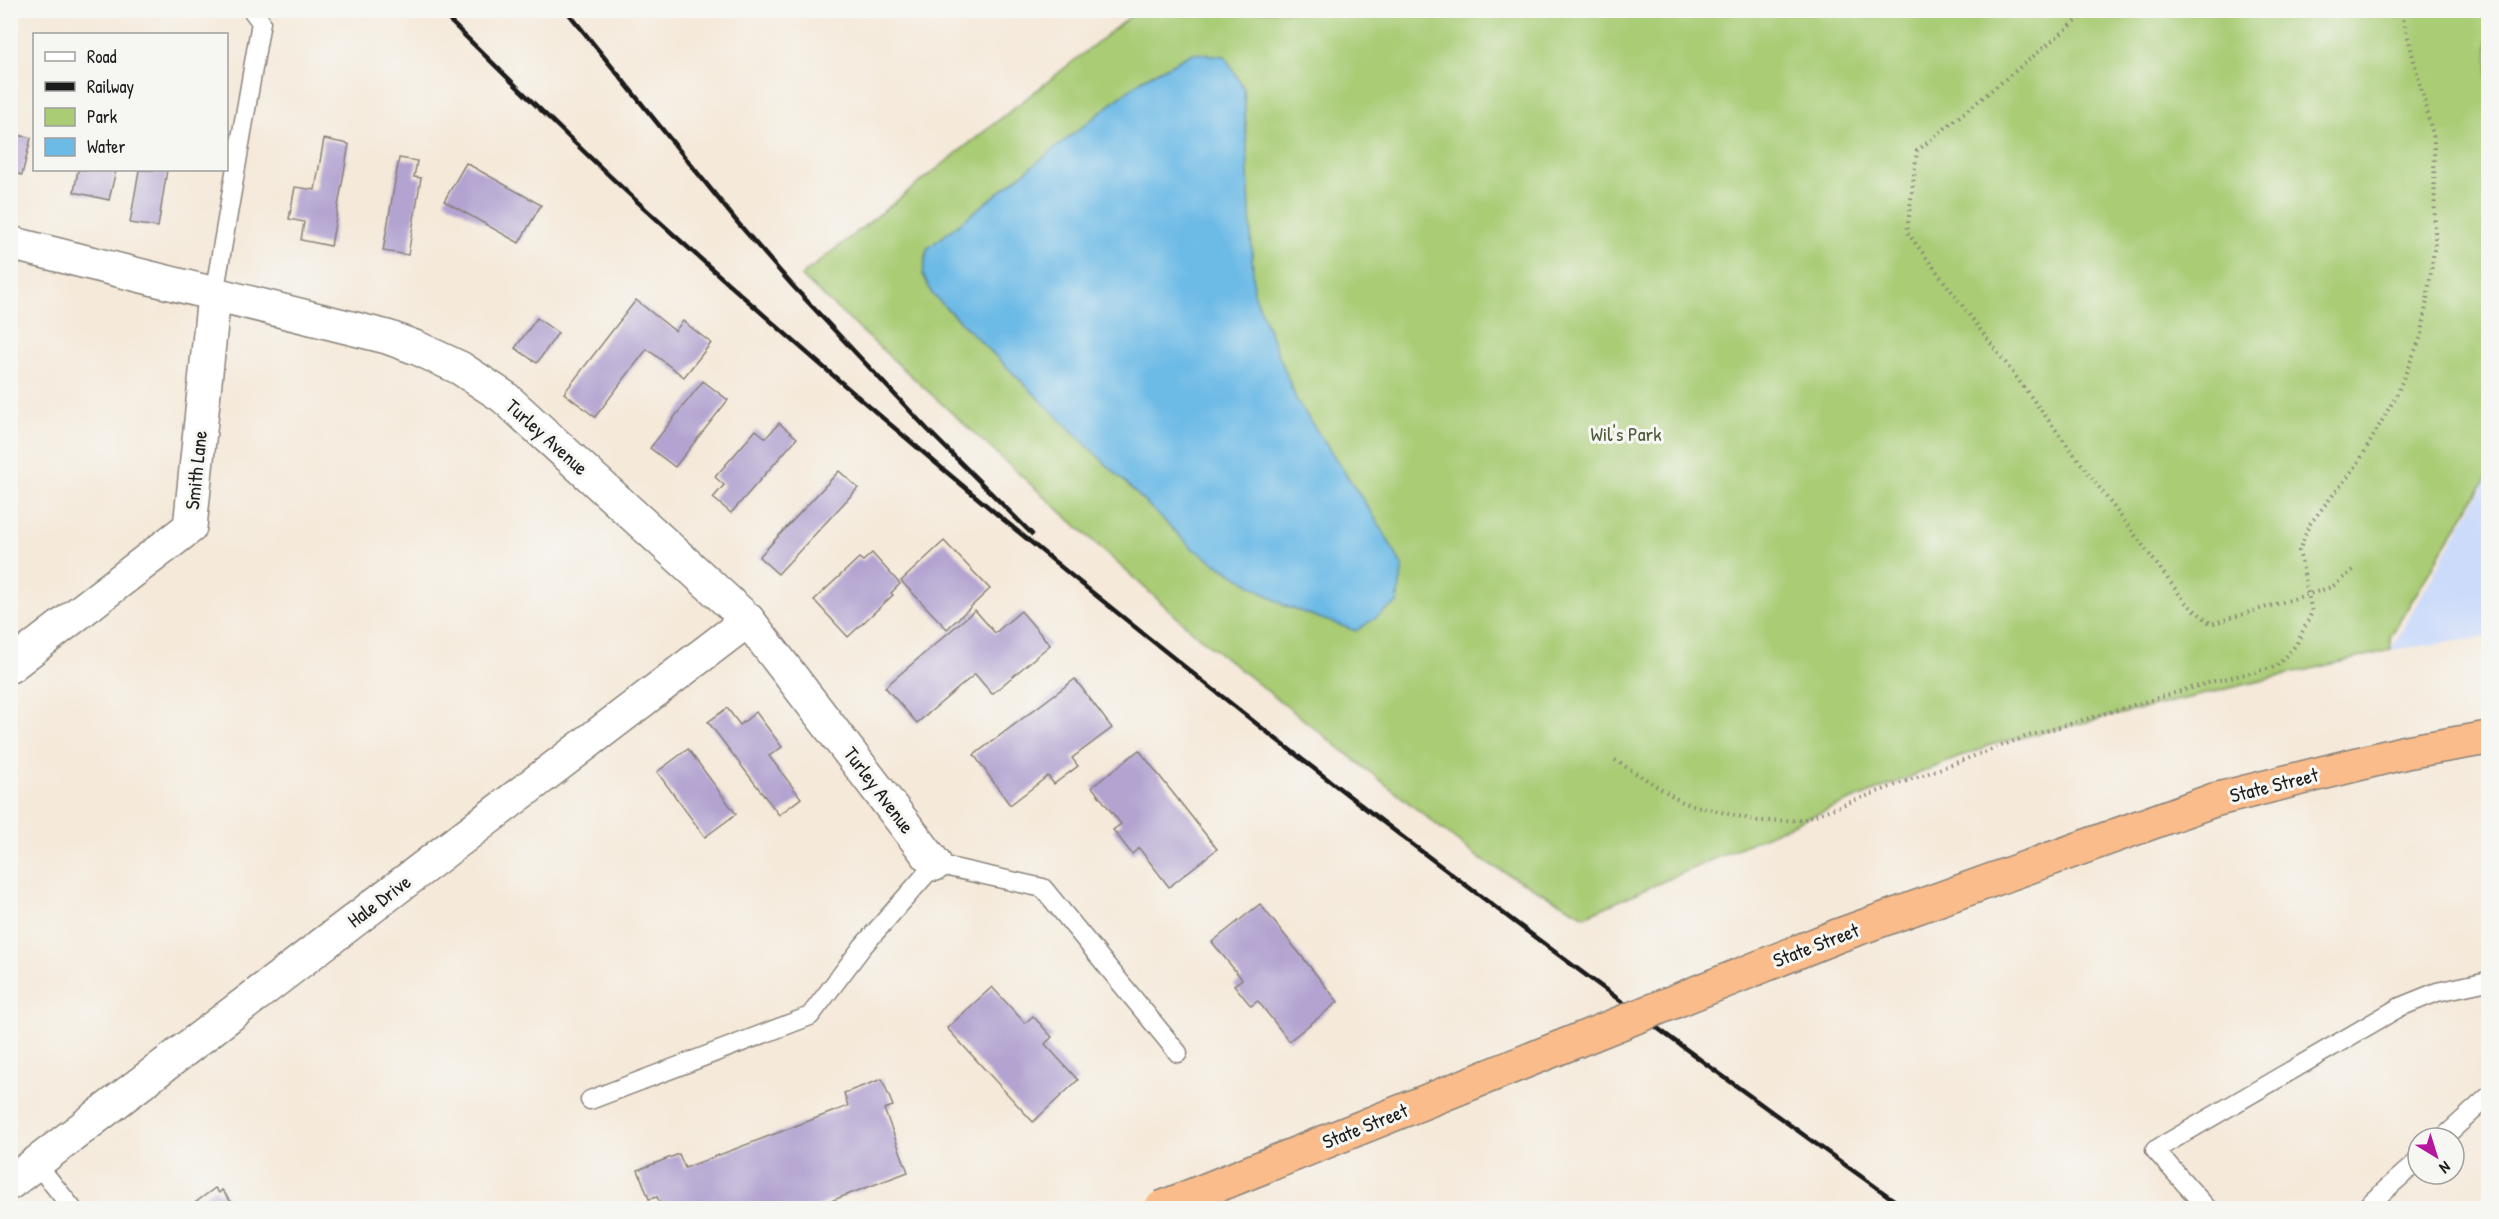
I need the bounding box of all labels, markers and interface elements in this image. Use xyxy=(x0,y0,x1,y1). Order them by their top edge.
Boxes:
legend xyxy=(33,33,228,171)
text: Road xyxy=(87,44,117,69)
text: Railway xyxy=(87,74,134,99)
text: Park xyxy=(87,104,118,129)
text: Water xyxy=(87,134,125,159)
street label: Turley Avenue xyxy=(500,392,594,481)
park label: Wil's Park xyxy=(1590,420,1662,447)
street label: Smith Lane xyxy=(178,429,213,511)
street label: Turley Avenue xyxy=(838,741,921,839)
street label: State Street xyxy=(2227,760,2322,808)
street label: Hale Drive xyxy=(342,868,416,933)
street label: State Street xyxy=(1769,915,1864,973)
street label: State Street xyxy=(1318,1096,1413,1155)
north arrow xyxy=(2406,1126,2466,1186)
text: N xyxy=(2435,1157,2455,1179)

